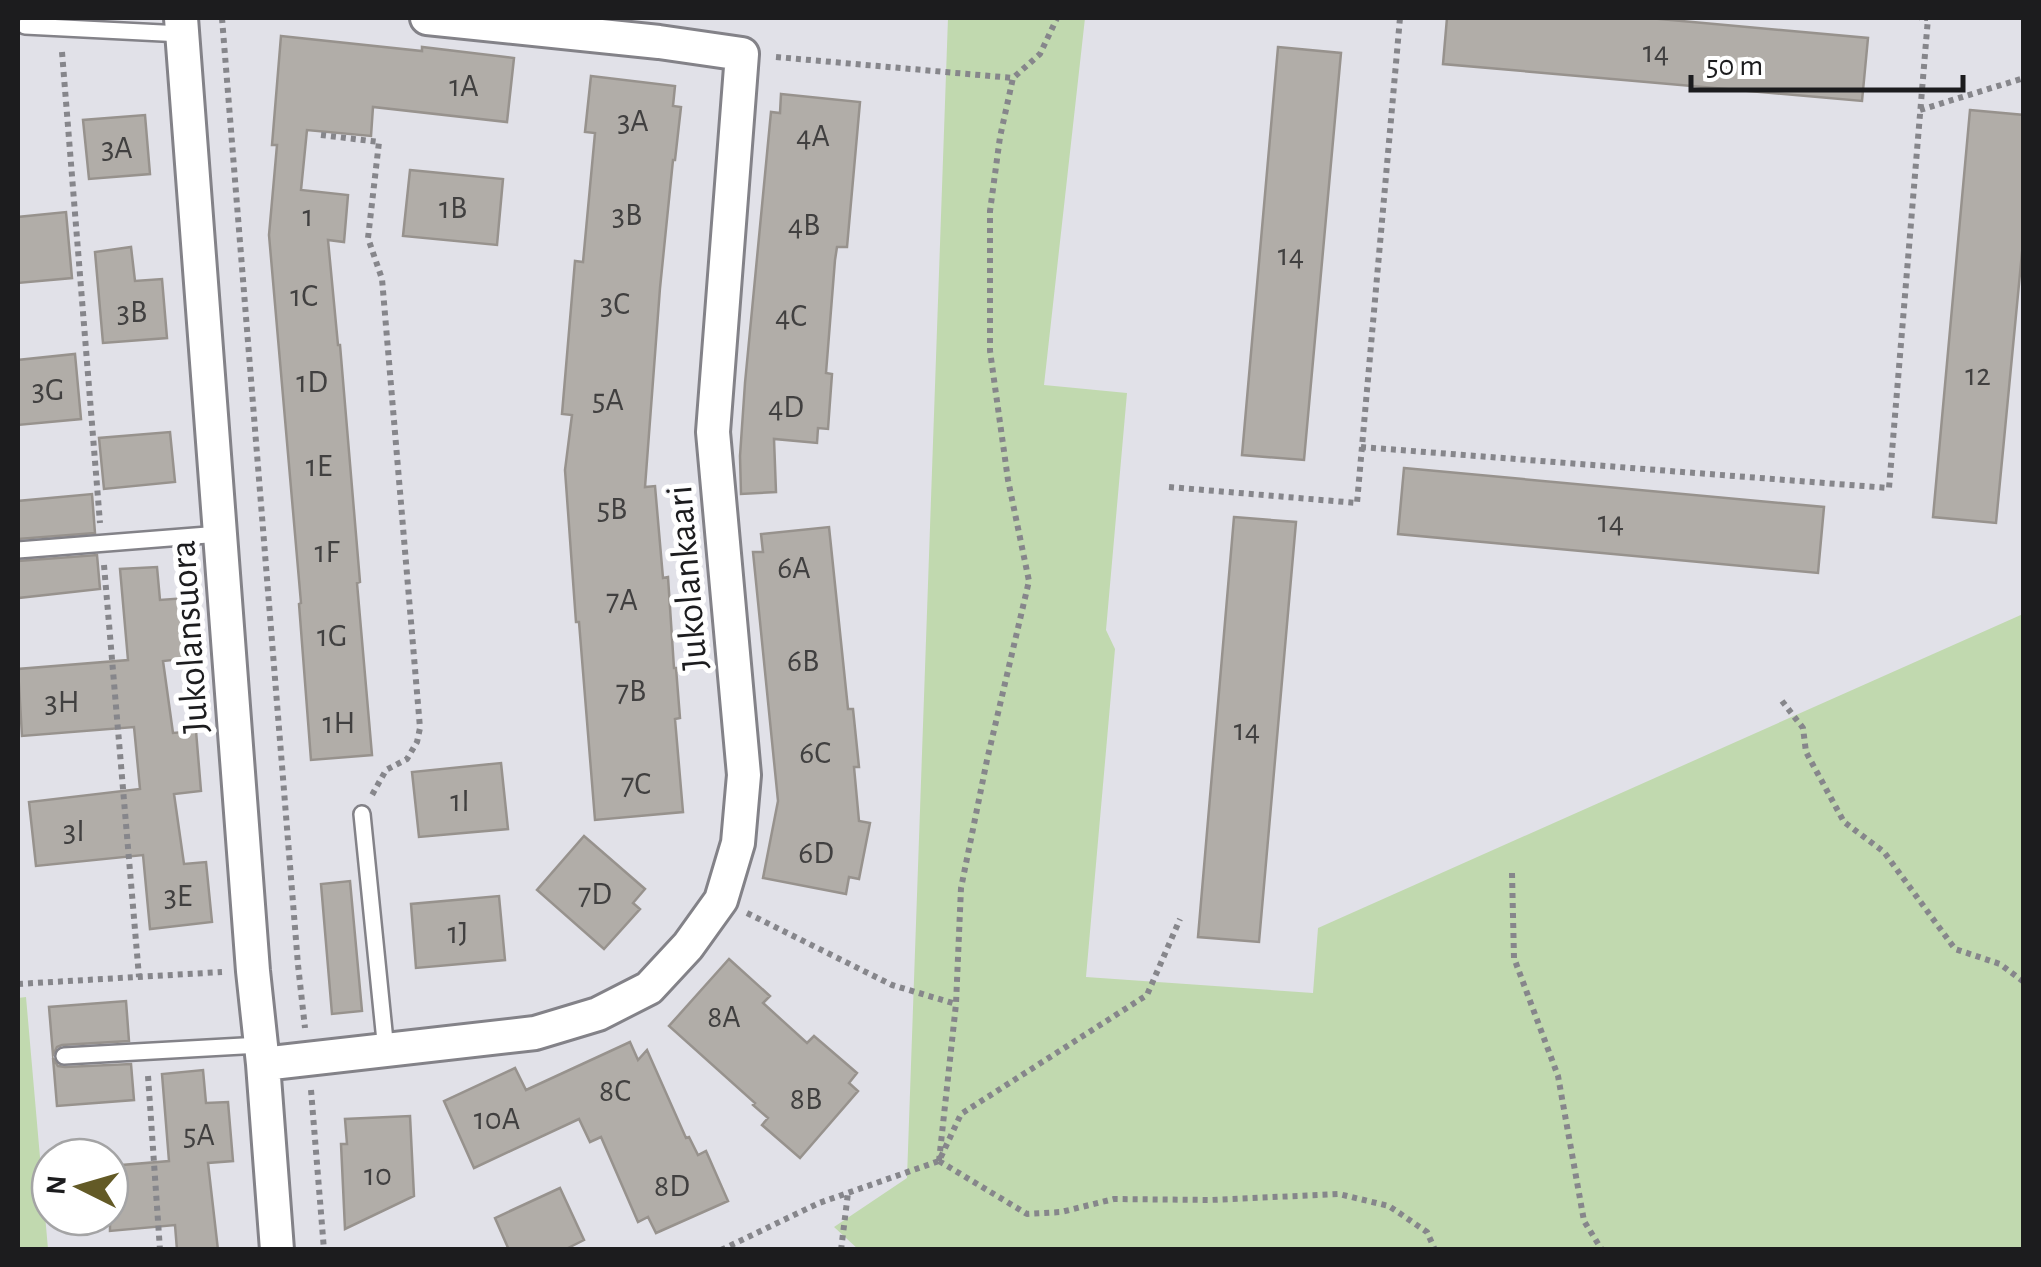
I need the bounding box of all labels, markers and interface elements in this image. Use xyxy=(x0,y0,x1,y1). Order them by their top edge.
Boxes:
scale bar xyxy=(1691,30,1964,92)
house number: 14 xyxy=(1643,36,1669,68)
text: 50 m xyxy=(1706,51,1763,81)
house number: 1A xyxy=(449,70,479,102)
house number: 3A xyxy=(617,105,649,137)
house number: 4A xyxy=(796,120,830,152)
house number: 3A xyxy=(101,132,133,164)
house number: 1B xyxy=(439,192,467,224)
house number: 3B xyxy=(612,199,642,231)
house number: 1 xyxy=(302,200,314,232)
house number: 4B xyxy=(788,209,820,241)
house number: 14 xyxy=(1278,239,1304,271)
house number: 1C xyxy=(290,280,318,312)
house number: 3C xyxy=(600,288,630,320)
house number: 3B xyxy=(117,296,147,328)
house number: 4C xyxy=(775,300,807,332)
house number: 12 xyxy=(1965,359,1991,391)
house number: 1D xyxy=(296,366,328,398)
house number: 3G xyxy=(32,374,64,406)
house number: 5A xyxy=(592,384,624,416)
house number: 4D xyxy=(768,391,804,423)
house number: 1E xyxy=(306,450,332,482)
street label: Jukolankaari xyxy=(661,484,715,672)
house number: 5B xyxy=(597,493,627,525)
house number: 14 xyxy=(1598,506,1624,538)
house number: 1F xyxy=(315,536,341,568)
street label: Jukolansuora xyxy=(164,539,216,735)
house number: 6A xyxy=(777,552,811,584)
house number: 7A xyxy=(606,584,638,616)
house number: 1G xyxy=(317,620,347,652)
house number: 6B xyxy=(787,645,819,677)
house number: 7B xyxy=(616,675,646,707)
house number: 3H xyxy=(44,686,80,718)
house number: 1H xyxy=(323,707,355,739)
house number: 14 xyxy=(1234,714,1260,746)
house number: 6C xyxy=(799,737,831,769)
house number: 7C xyxy=(621,768,651,800)
house number: 1I xyxy=(450,785,470,817)
house number: 3I xyxy=(63,815,85,847)
house number: 6D xyxy=(798,837,834,869)
house number: 7D xyxy=(578,878,612,910)
house number: 3E xyxy=(164,880,192,912)
house number: 1J xyxy=(448,917,468,949)
house number: 8A xyxy=(707,1001,741,1033)
house number: 8C xyxy=(599,1075,631,1107)
house number: 8B xyxy=(790,1083,822,1115)
house number: 10A xyxy=(474,1103,520,1135)
house number: 5A xyxy=(183,1119,215,1151)
north arrow xyxy=(30,1137,130,1237)
house number: 10 xyxy=(364,1159,392,1191)
house number: 8D xyxy=(654,1170,690,1202)
text: N xyxy=(42,1174,72,1196)

